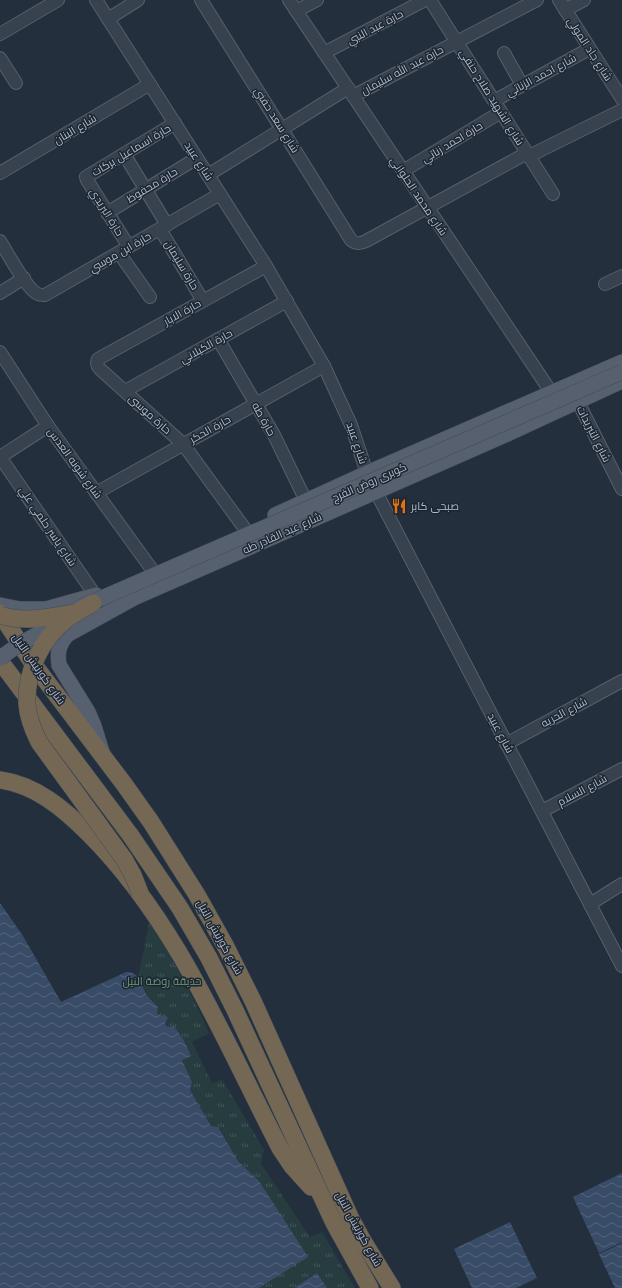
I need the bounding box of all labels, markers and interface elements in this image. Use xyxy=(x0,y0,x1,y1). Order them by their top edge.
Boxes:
street label: حارة عبد النبي xyxy=(345,7,407,49)
street label: شارع جاد المولي xyxy=(563,15,615,85)
street label: حارة عبد الله سليمان xyxy=(358,41,446,98)
street label: شارع الشهيد صلاح حنفي xyxy=(455,47,527,149)
street label: شارع احمد الزناتي xyxy=(504,51,580,101)
street label: شارع سعد حفني xyxy=(250,85,302,156)
street label: شارع البنان xyxy=(52,112,99,148)
street label: حارة احمد زناتي xyxy=(419,119,486,167)
street label: حارة اسماعيل بركات xyxy=(89,122,173,179)
street label: شارع عبيد xyxy=(181,140,216,183)
street label: شارع محمد الحلواني xyxy=(386,154,450,239)
street label: حارة محفوظ xyxy=(124,165,180,206)
street label: حارة البريدي xyxy=(85,186,126,240)
street label: حارة ابن موسي xyxy=(87,229,154,276)
street label: حارة سليمان xyxy=(162,238,201,292)
street label: حارة الابار xyxy=(160,297,203,329)
street label: حارة الكيلاني xyxy=(178,327,236,368)
street label: حارة موسى xyxy=(126,392,174,437)
street label: حارة طه xyxy=(249,400,278,438)
street label: شارع التبريدات xyxy=(573,404,613,465)
street label: حارة الحكر xyxy=(187,413,233,446)
street label: شارع عبيد xyxy=(342,421,370,466)
street label: شارع شونه العدس xyxy=(44,425,105,502)
street label: كوبرى روض الفرج xyxy=(330,460,409,506)
street label: شارع ياسر حلمي علي xyxy=(14,484,79,570)
restaurant icon: صبحى كابر xyxy=(390,497,408,515)
place label: صبحى كابر xyxy=(410,500,459,513)
street label: شارع عبد القادر طه xyxy=(241,510,324,558)
street label: شارع كورنيش النيل xyxy=(8,631,68,708)
street label: شارع الحريه xyxy=(539,695,590,731)
street label: شارع عبيد xyxy=(484,711,516,756)
street label: شارع السلام xyxy=(555,772,610,810)
street label: شارع كورنيش النيل xyxy=(193,898,246,977)
park label: حديقة روضة النيل xyxy=(123,975,201,988)
street label: شارع كورنيش النيل xyxy=(332,1190,385,1269)

